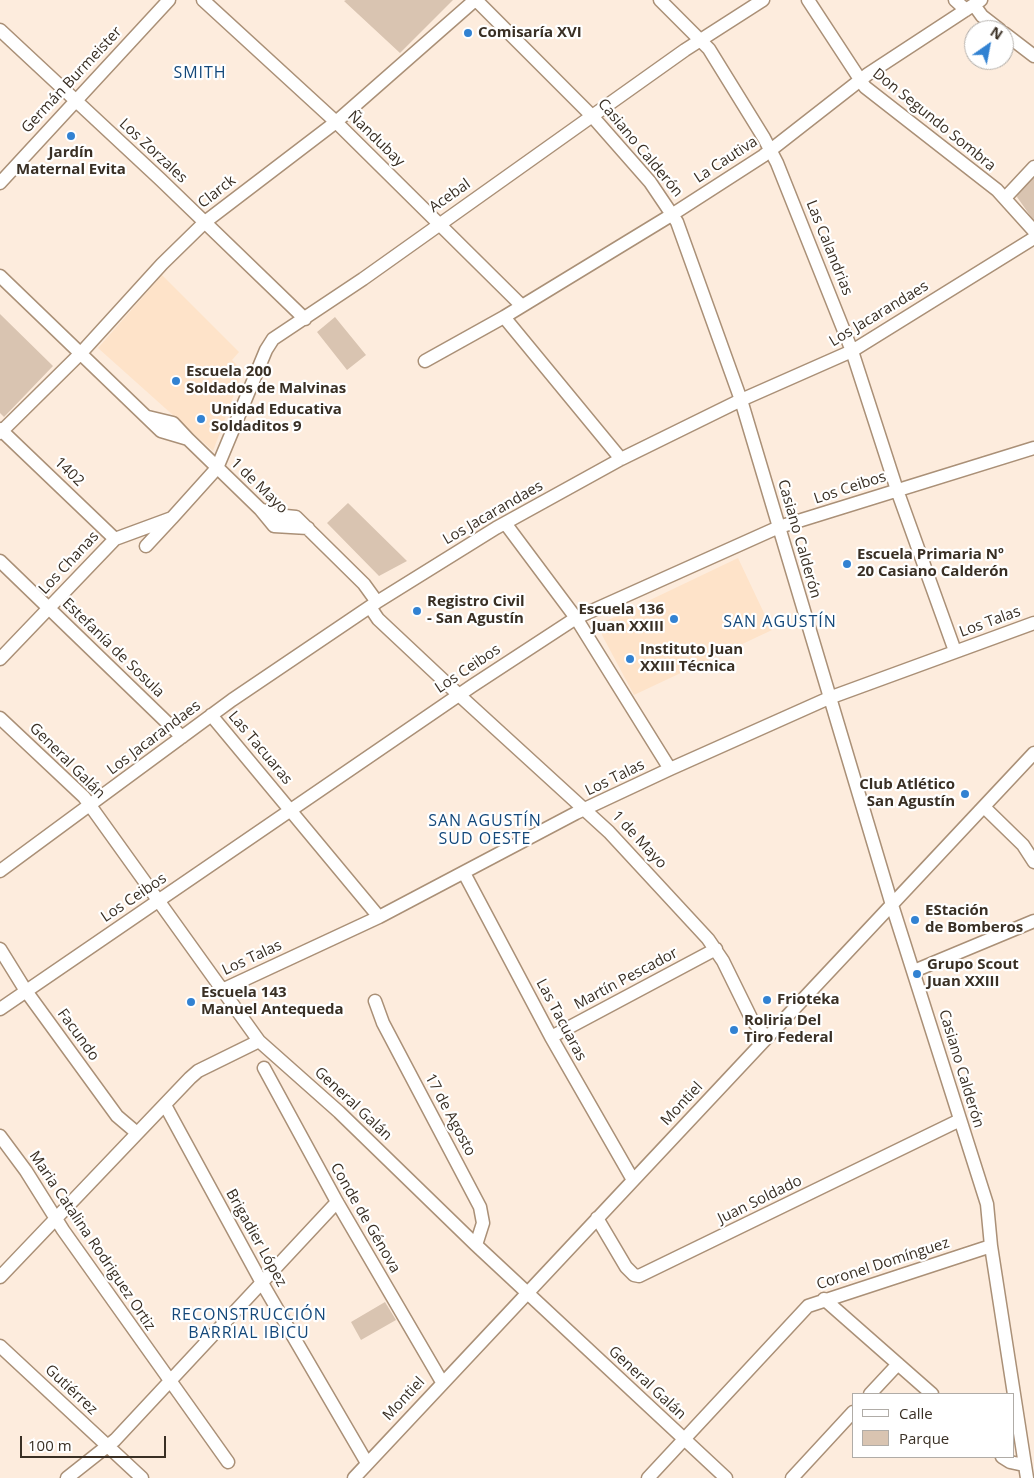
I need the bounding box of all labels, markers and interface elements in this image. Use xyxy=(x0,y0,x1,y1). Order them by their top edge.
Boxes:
north arrow xyxy=(964,20,1014,70)
text: N xyxy=(987,22,1007,44)
street label: Germán Burmeister xyxy=(18,23,126,137)
place label: Comisaría XVI xyxy=(478,24,582,42)
marker: Comisaría XVI xyxy=(462,27,474,39)
district label: SMITH xyxy=(173,63,227,83)
street label: Don Segundo Sombra xyxy=(869,65,999,175)
street label: Casiano Calderón xyxy=(594,95,686,201)
street label: Ñandubay xyxy=(344,107,408,171)
street label: Los Zorzales xyxy=(115,115,191,187)
marker: Jardín Maternal Evita xyxy=(65,130,77,142)
street label: La Cautiva xyxy=(691,133,761,187)
place label: Jardín Maternal Evita xyxy=(16,144,126,179)
street label: Clarck xyxy=(195,172,239,212)
street label: Acebal xyxy=(426,175,474,217)
street label: Las Calandrias xyxy=(802,198,856,298)
street label: Los Jacarandaes xyxy=(826,277,932,351)
place label: Escuela 200 Soldados de Malvinas xyxy=(186,363,346,398)
marker: Escuela 200 Soldados de Malvinas xyxy=(170,375,182,387)
place label: Unidad Educativa Soldaditos 9 xyxy=(211,401,342,436)
marker: Unidad Educativa Soldaditos 9 xyxy=(195,413,207,425)
street label: 1402 xyxy=(50,454,88,490)
street label: 1 de Mayo xyxy=(227,454,291,518)
street label: Los Ceibos xyxy=(812,468,888,508)
street label: Los Jacarandaes xyxy=(440,477,546,549)
street label: Casiano Calderón xyxy=(773,478,825,600)
street label: Los Chanas xyxy=(35,528,103,598)
place label: Escuela Primaria Nº 20 Casiano Calderón xyxy=(857,546,1008,581)
marker: Escuela Primaria Nº 20 Casiano Calderón xyxy=(841,558,853,570)
place label: Registro Civil - San Agustín xyxy=(427,593,525,628)
street label: Estefanía de Sosula xyxy=(58,595,168,701)
place label: Escuela 136 Juan XXIII xyxy=(578,601,664,636)
street label: Los Talas xyxy=(957,603,1023,641)
marker: Registro Civil - San Agustín xyxy=(411,605,423,617)
district label: SAN AGUSTÍN xyxy=(722,612,838,632)
marker: Escuela 136 Juan XXIII xyxy=(668,613,680,625)
street label: Los Ceibos xyxy=(432,641,504,697)
place label: Instituto Juan XXIII Técnica xyxy=(640,641,743,676)
marker: Instituto Juan XXIII Técnica xyxy=(624,653,636,665)
street label: Los Jacarandaes xyxy=(104,697,204,779)
street label: Las Tacuaras xyxy=(224,708,296,788)
street label: General Galán xyxy=(25,719,109,803)
street label: Los Talas xyxy=(582,756,648,800)
place label: Club Atlético San Agustín xyxy=(859,776,955,811)
marker: Club Atlético San Agustín xyxy=(959,788,971,800)
street label: 1 de Mayo xyxy=(608,807,670,873)
district label: SAN AGUSTÍN SUD OESTE xyxy=(427,811,543,849)
street label: Los Ceibos xyxy=(98,870,170,926)
place label: EStación de Bomberos xyxy=(925,902,1023,937)
marker: EStación de Bomberos xyxy=(909,914,921,926)
street label: Los Talas xyxy=(219,936,285,980)
street label: Martín Pescador xyxy=(571,944,681,1014)
place label: Grupo Scout Juan XXIII xyxy=(927,956,1019,991)
marker: Grupo Scout Juan XXIII xyxy=(911,968,923,980)
street label: Las Tacuaras xyxy=(532,976,590,1064)
place label: Escuela 143 Manuel Antequeda xyxy=(201,984,344,1019)
place label: Frioteka xyxy=(777,991,840,1009)
marker: Frioteka xyxy=(761,994,773,1006)
marker: Escuela 143 Manuel Antequeda xyxy=(185,996,197,1008)
street label: Facundo xyxy=(53,1005,103,1065)
street label: Casiano Calderón xyxy=(934,1008,988,1130)
place label: Roliria Del Tiro Federal xyxy=(744,1012,833,1047)
marker: Roliria Del Tiro Federal xyxy=(728,1024,740,1036)
street label: General Galán xyxy=(310,1063,396,1145)
street label: 17 de Agosto xyxy=(421,1071,479,1159)
street label: Montiel xyxy=(657,1078,707,1130)
street label: Maria Catalina Rodriguez Ortiz xyxy=(25,1148,159,1334)
street label: Conde de Génova xyxy=(326,1160,404,1276)
street label: Juan Soldado xyxy=(715,1172,805,1228)
street label: Brigadier López xyxy=(222,1186,290,1290)
street label: Coronel Domínguez xyxy=(814,1234,952,1294)
district label: RECONSTRUCCIÓN BARRIAL IBICU xyxy=(169,1305,329,1343)
street label: General Galán xyxy=(604,1342,690,1424)
street label: Gutiérrez xyxy=(41,1361,101,1419)
street label: Montiel xyxy=(379,1373,429,1425)
legend xyxy=(852,1393,1014,1458)
text: Calle xyxy=(899,1403,933,1423)
scale bar xyxy=(22,1426,169,1458)
text: Parque xyxy=(899,1428,949,1448)
text: 100 m xyxy=(28,1435,72,1455)

